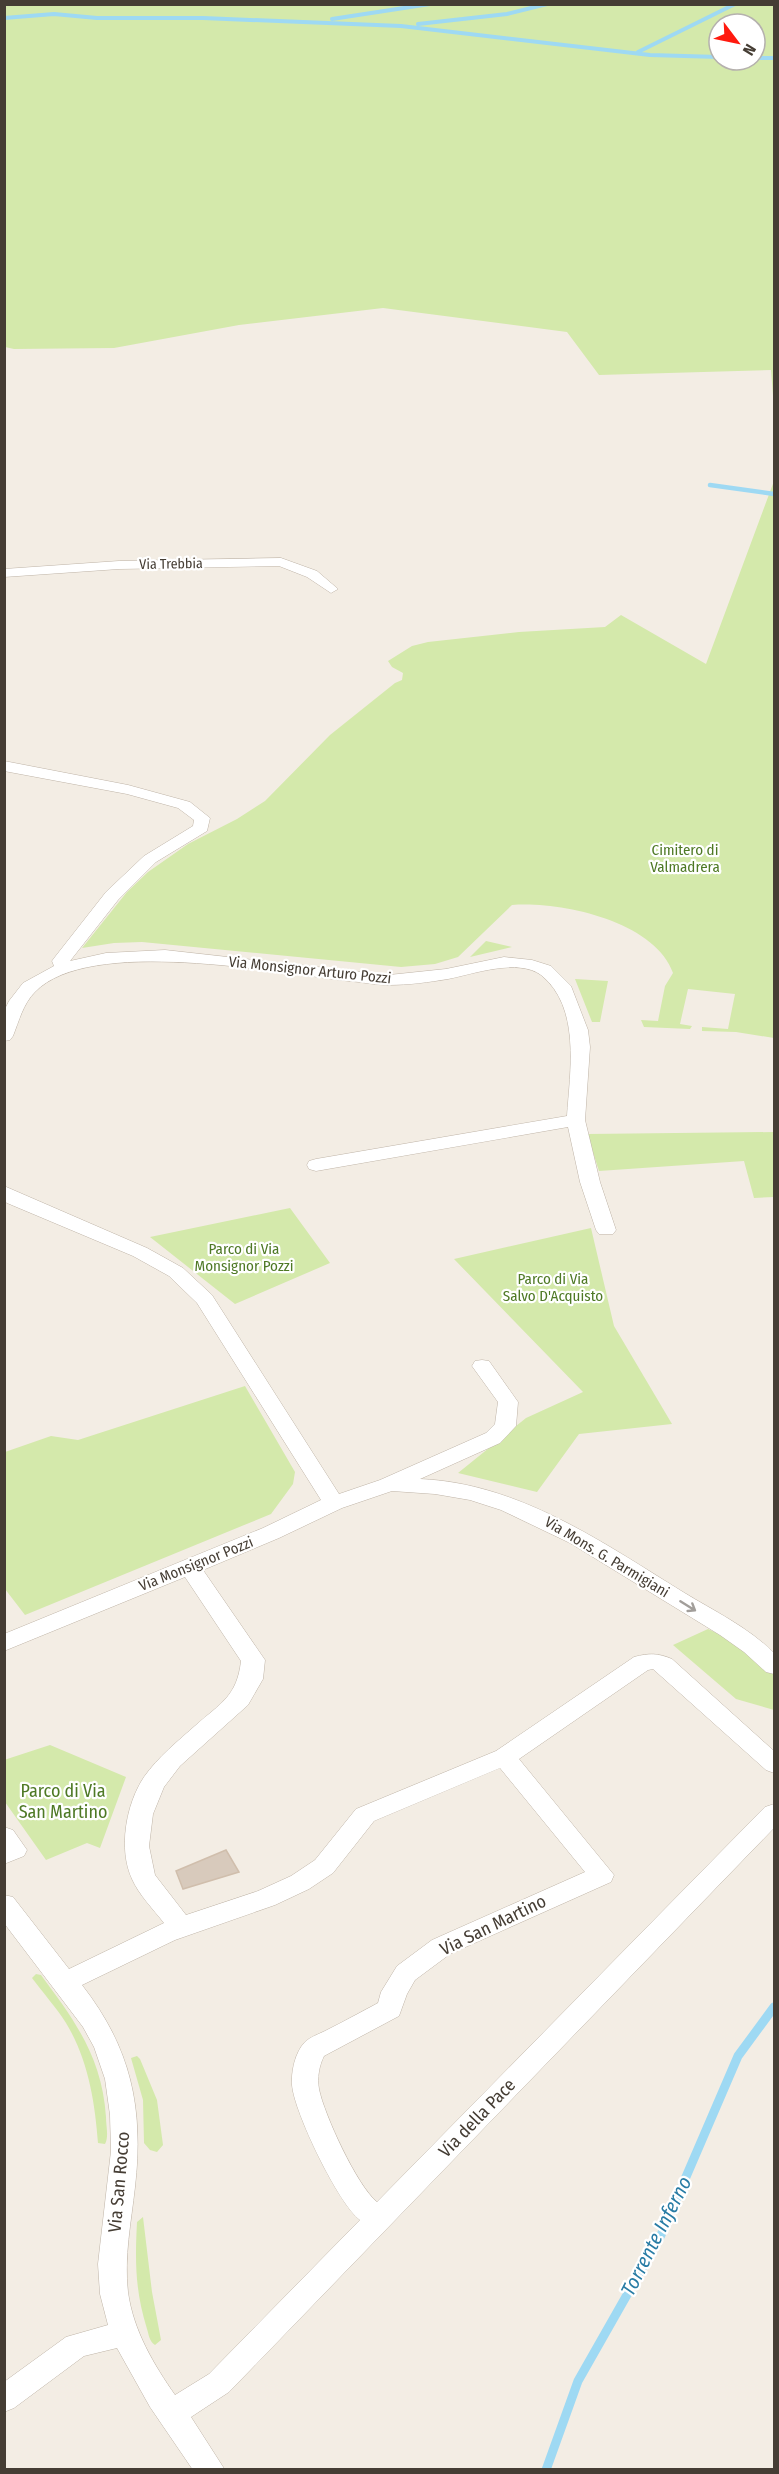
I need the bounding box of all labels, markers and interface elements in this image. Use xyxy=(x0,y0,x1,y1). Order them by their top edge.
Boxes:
north arrow xyxy=(707,12,767,72)
text: N xyxy=(739,41,760,59)
street label: Via Trebbia xyxy=(139,555,203,573)
park label: Cimitero di Valmadrera xyxy=(650,841,720,876)
street label: Via Monsignor Arturo Pozzi xyxy=(228,953,392,987)
park label: Parco di Via Monsignor Pozzi xyxy=(194,1240,294,1275)
park label: Parco di Via Salvo D'Acquisto xyxy=(503,1270,603,1305)
street label: Via Mons. G. Parmigiani xyxy=(542,1513,672,1601)
street label: Via Monsignor Pozzi xyxy=(136,1533,256,1595)
one-way arrow xyxy=(679,1600,696,1612)
park label: Parco di Via San Martino xyxy=(19,1780,107,1823)
street label: Via San Martino xyxy=(436,1890,550,1960)
street label: Via della Pace xyxy=(434,2074,520,2162)
street label: Via San Rocco xyxy=(104,2131,134,2233)
water label: Torrente Inferno xyxy=(616,2172,696,2300)

